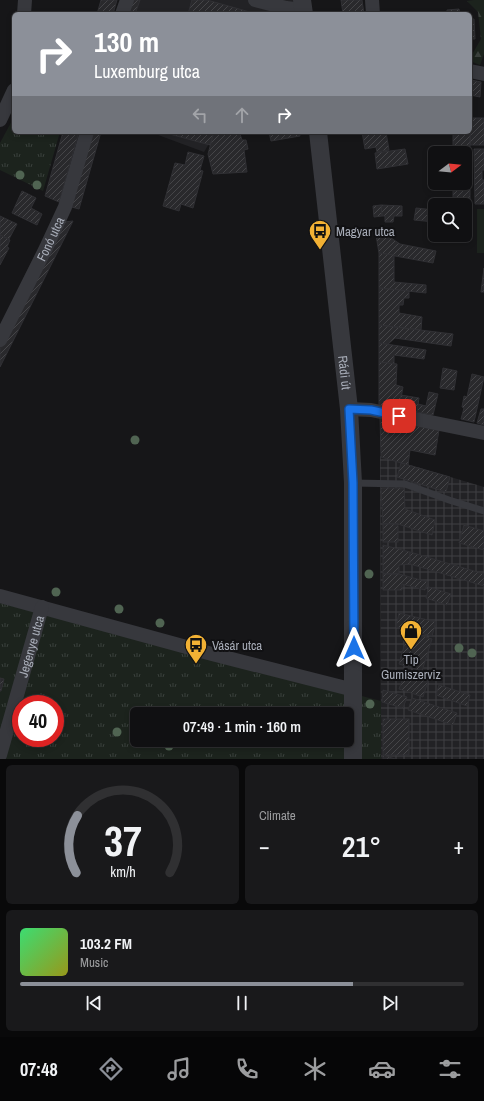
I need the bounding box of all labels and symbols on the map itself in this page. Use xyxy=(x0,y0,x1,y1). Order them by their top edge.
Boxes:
north arrow xyxy=(428,146,472,190)
street label: Fonó utca xyxy=(33,214,68,264)
bus stop icon: Magyar utca xyxy=(307,218,333,251)
place label: Magyar utca xyxy=(336,223,395,240)
street label: Rádi út xyxy=(334,355,355,391)
pin xyxy=(382,399,416,433)
street label: Jegenye utca xyxy=(14,613,48,679)
shop icon: Tip Gumiszerviz xyxy=(398,618,424,651)
position arrow xyxy=(333,627,375,669)
bus stop icon: Vásár utca xyxy=(183,632,209,665)
place label: Vásár utca xyxy=(212,637,262,654)
place label: Tip Gumiszerviz xyxy=(381,651,441,683)
speed limit sign: 40 xyxy=(12,695,64,747)

